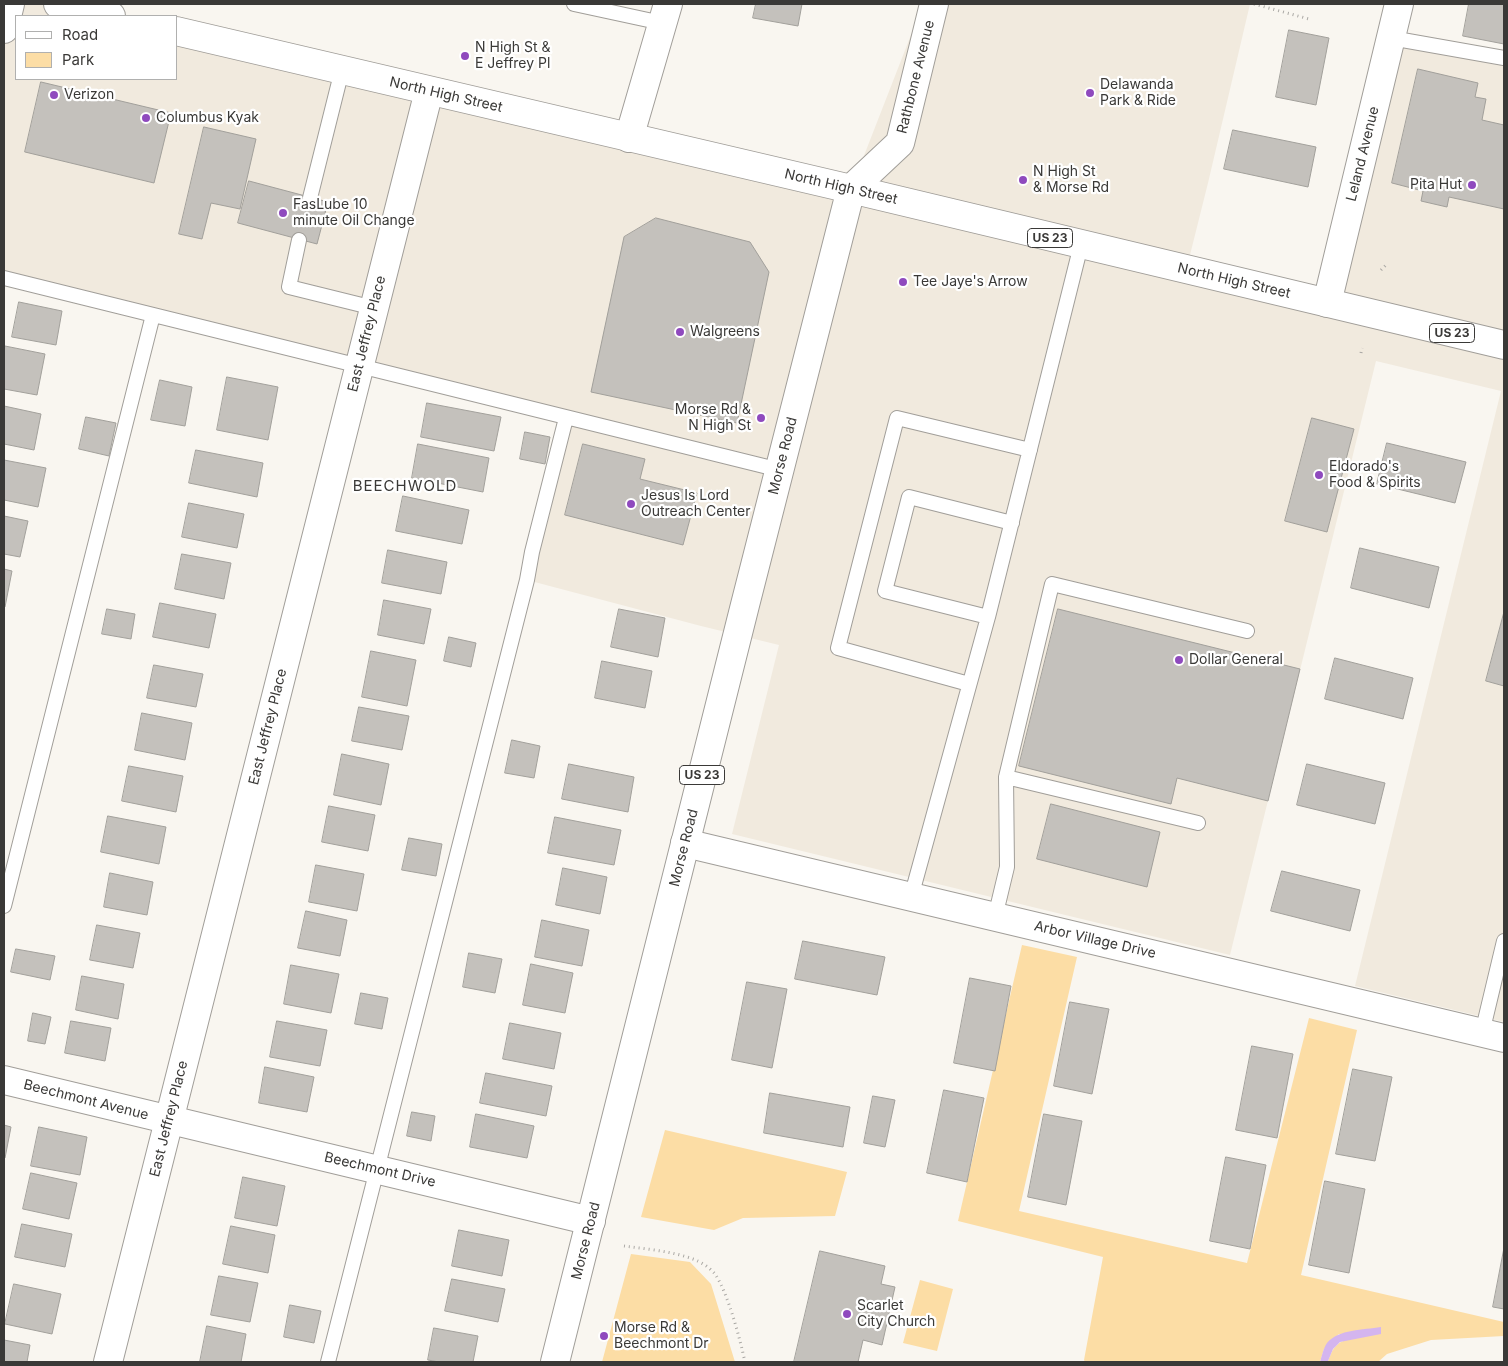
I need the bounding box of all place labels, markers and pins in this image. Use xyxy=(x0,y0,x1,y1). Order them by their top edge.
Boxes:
place label: N High St & E Jeffrey Pl xyxy=(475,40,551,72)
marker: N High St & E Jeffrey Pl xyxy=(459,50,471,62)
place label: Delawanda Park & Ride xyxy=(1100,77,1176,110)
place label: Verizon xyxy=(64,87,114,103)
marker: Delawanda Park & Ride xyxy=(1084,87,1096,99)
marker: Verizon xyxy=(48,89,60,101)
place label: Columbus Kyak xyxy=(156,110,259,126)
marker: Columbus Kyak xyxy=(140,112,152,124)
place label: N High St & Morse Rd xyxy=(1033,164,1109,196)
marker: N High St & Morse Rd xyxy=(1017,174,1029,186)
place label: Pita Hut xyxy=(1410,177,1462,193)
marker: Pita Hut xyxy=(1466,179,1478,191)
place label: FasLube 10 minute Oil Change xyxy=(293,197,415,230)
marker: FasLube 10 minute Oil Change xyxy=(277,207,289,219)
place label: Tee Jaye's Arrow xyxy=(913,274,1028,290)
marker: Tee Jaye's Arrow xyxy=(897,276,909,288)
place label: Walgreens xyxy=(690,324,760,340)
marker: Walgreens xyxy=(674,326,686,338)
place label: Morse Rd & N High St xyxy=(675,402,751,434)
marker: Morse Rd & N High St xyxy=(755,412,767,424)
place label: Eldorado's Food & Spirits xyxy=(1329,459,1421,492)
marker: Eldorado's Food & Spirits xyxy=(1313,469,1325,481)
place label: Jesus Is Lord Outreach Center xyxy=(641,488,751,520)
marker: Jesus Is Lord Outreach Center xyxy=(625,498,637,510)
place label: Dollar General xyxy=(1189,652,1283,668)
marker: Dollar General xyxy=(1173,654,1185,666)
place label: Scarlet City Church xyxy=(857,1298,935,1330)
marker: Scarlet City Church xyxy=(841,1308,853,1320)
place label: Morse Rd & Beechmont Dr xyxy=(614,1320,709,1352)
marker: Morse Rd & Beechmont Dr xyxy=(598,1330,610,1342)

